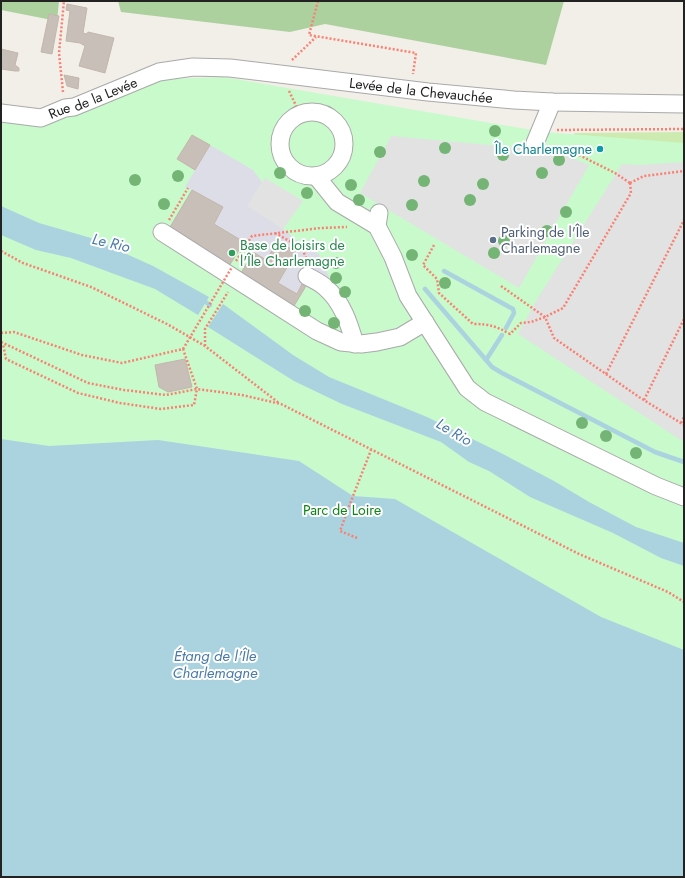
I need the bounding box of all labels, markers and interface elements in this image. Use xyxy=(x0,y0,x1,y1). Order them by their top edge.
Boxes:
street label: Rue de la Levée xyxy=(45,72,140,124)
street label: Levée de la Chevauchée xyxy=(348,73,494,108)
place label: Île Charlemagne xyxy=(494,139,592,159)
marker: Île Charlemagne xyxy=(595,144,605,154)
place label: Parking de l'Île Charlemagne xyxy=(501,222,590,258)
water label: Le Rio xyxy=(90,228,132,258)
place label: Base de loisirs de l'Île Charlemagne xyxy=(240,235,345,271)
marker: Parking de l'Île Charlemagne xyxy=(488,235,498,245)
marker: Base de loisirs de l'Île Charlemagne xyxy=(227,248,237,258)
water label: Le Rio xyxy=(432,413,476,451)
park label: Parc de Loire xyxy=(303,500,381,520)
water label: Étang de l'Île Charlemagne xyxy=(173,645,258,684)

